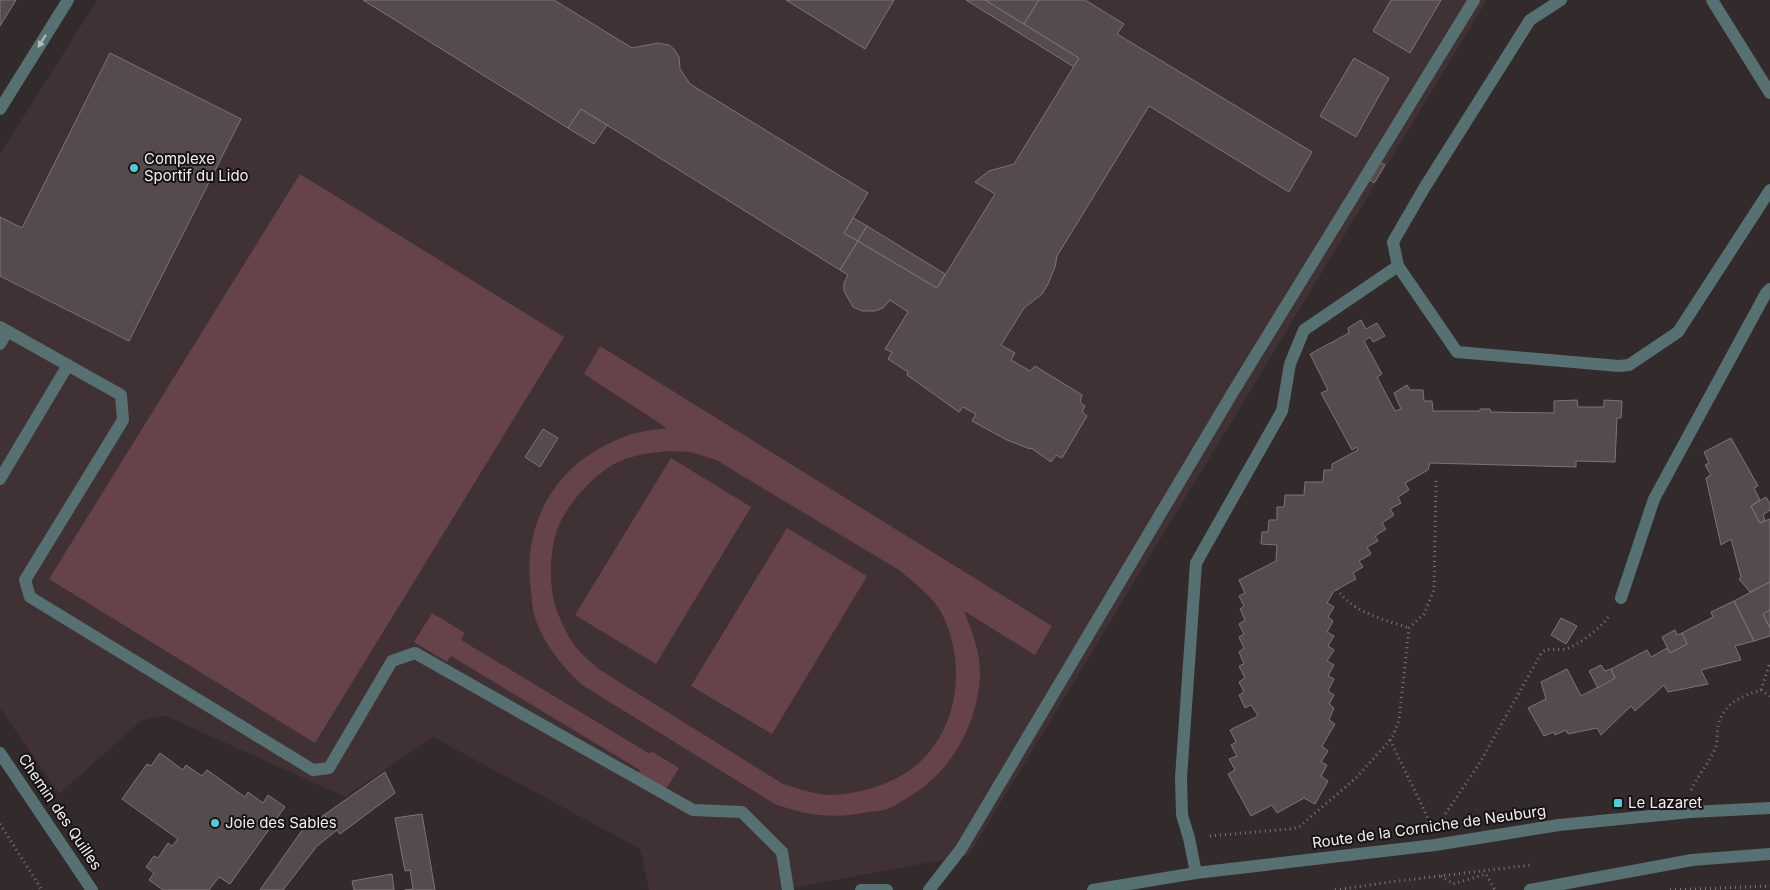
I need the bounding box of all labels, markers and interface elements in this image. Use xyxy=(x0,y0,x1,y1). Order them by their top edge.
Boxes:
one-way arrow xyxy=(37,35,47,48)
place label: Complexe Sportif du Lido xyxy=(144,149,249,185)
marker: Complexe Sportif du Lido xyxy=(128,162,140,174)
street label: Chemin des Quilles xyxy=(14,750,106,874)
place label: Le Lazaret xyxy=(1628,793,1702,812)
marker: Le Lazaret xyxy=(1612,797,1624,809)
street label: Route de la Corniche de Neuburg xyxy=(1311,801,1547,852)
place label: Joie des Sables xyxy=(225,813,337,832)
marker: Joie des Sables xyxy=(209,817,221,829)

